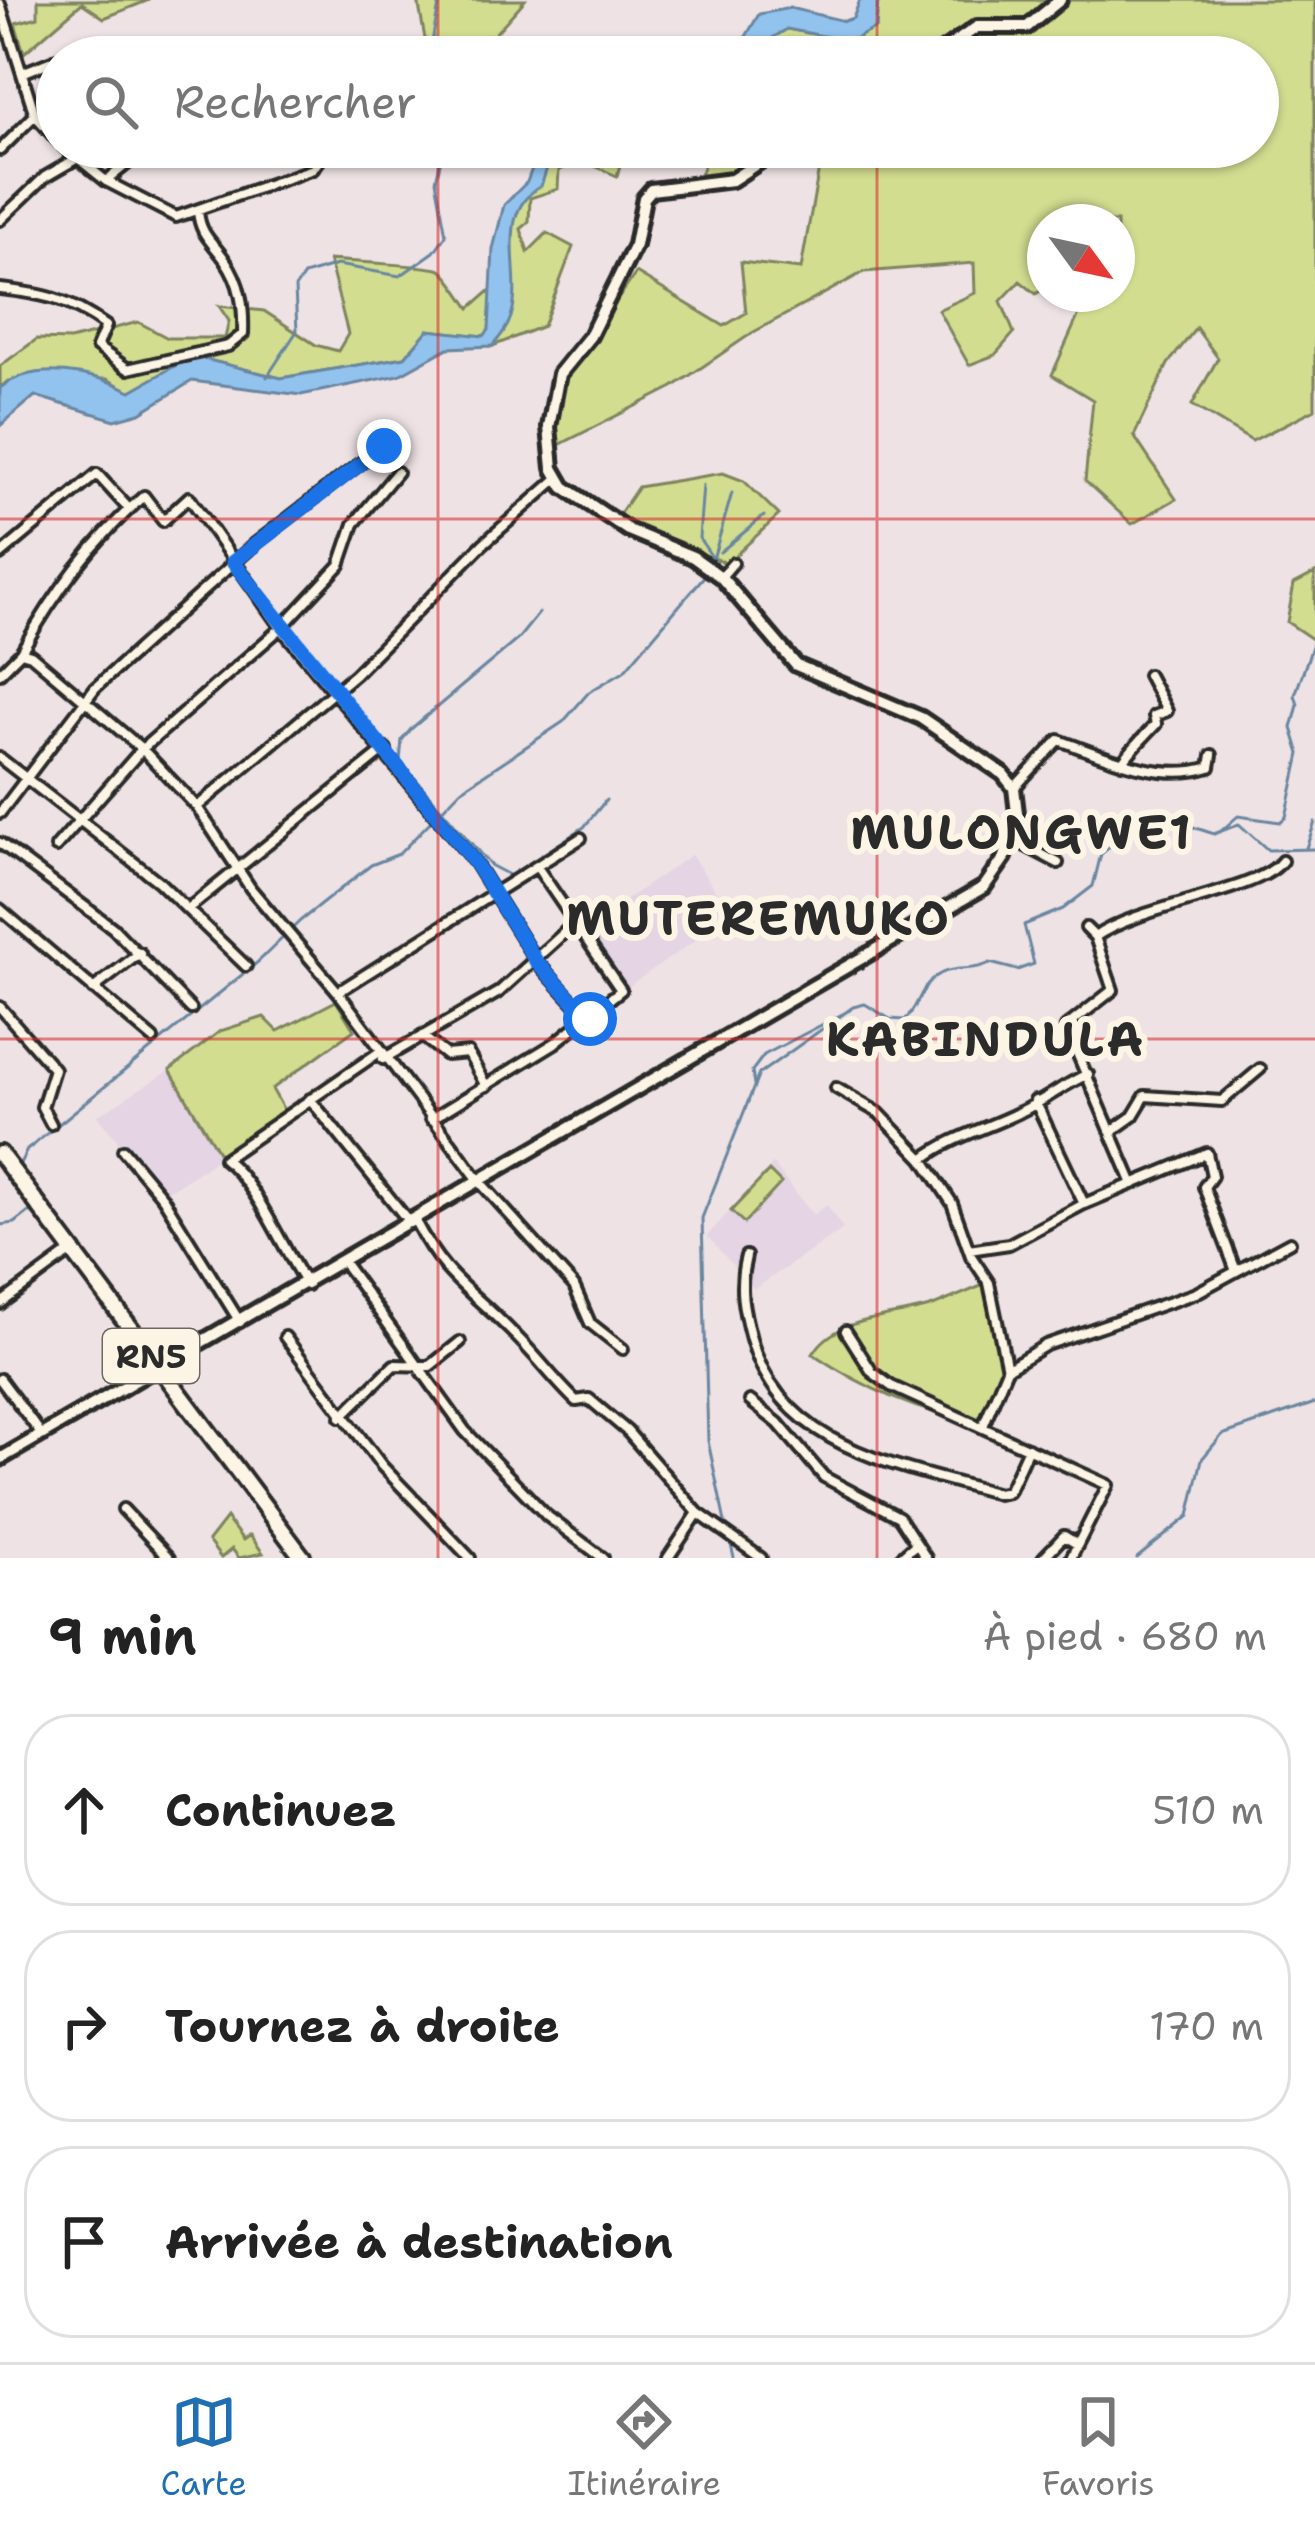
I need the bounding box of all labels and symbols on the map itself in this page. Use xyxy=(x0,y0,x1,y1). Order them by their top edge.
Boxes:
north arrow xyxy=(1027,204,1135,312)
route end xyxy=(357,419,411,473)
district label: MULONGWE1 xyxy=(850,800,1194,864)
district label: MUTEREMUKO xyxy=(566,886,952,950)
route start xyxy=(563,992,617,1046)
district label: KABINDULA xyxy=(826,1007,1146,1071)
road number: RN5 xyxy=(103,1329,199,1383)

